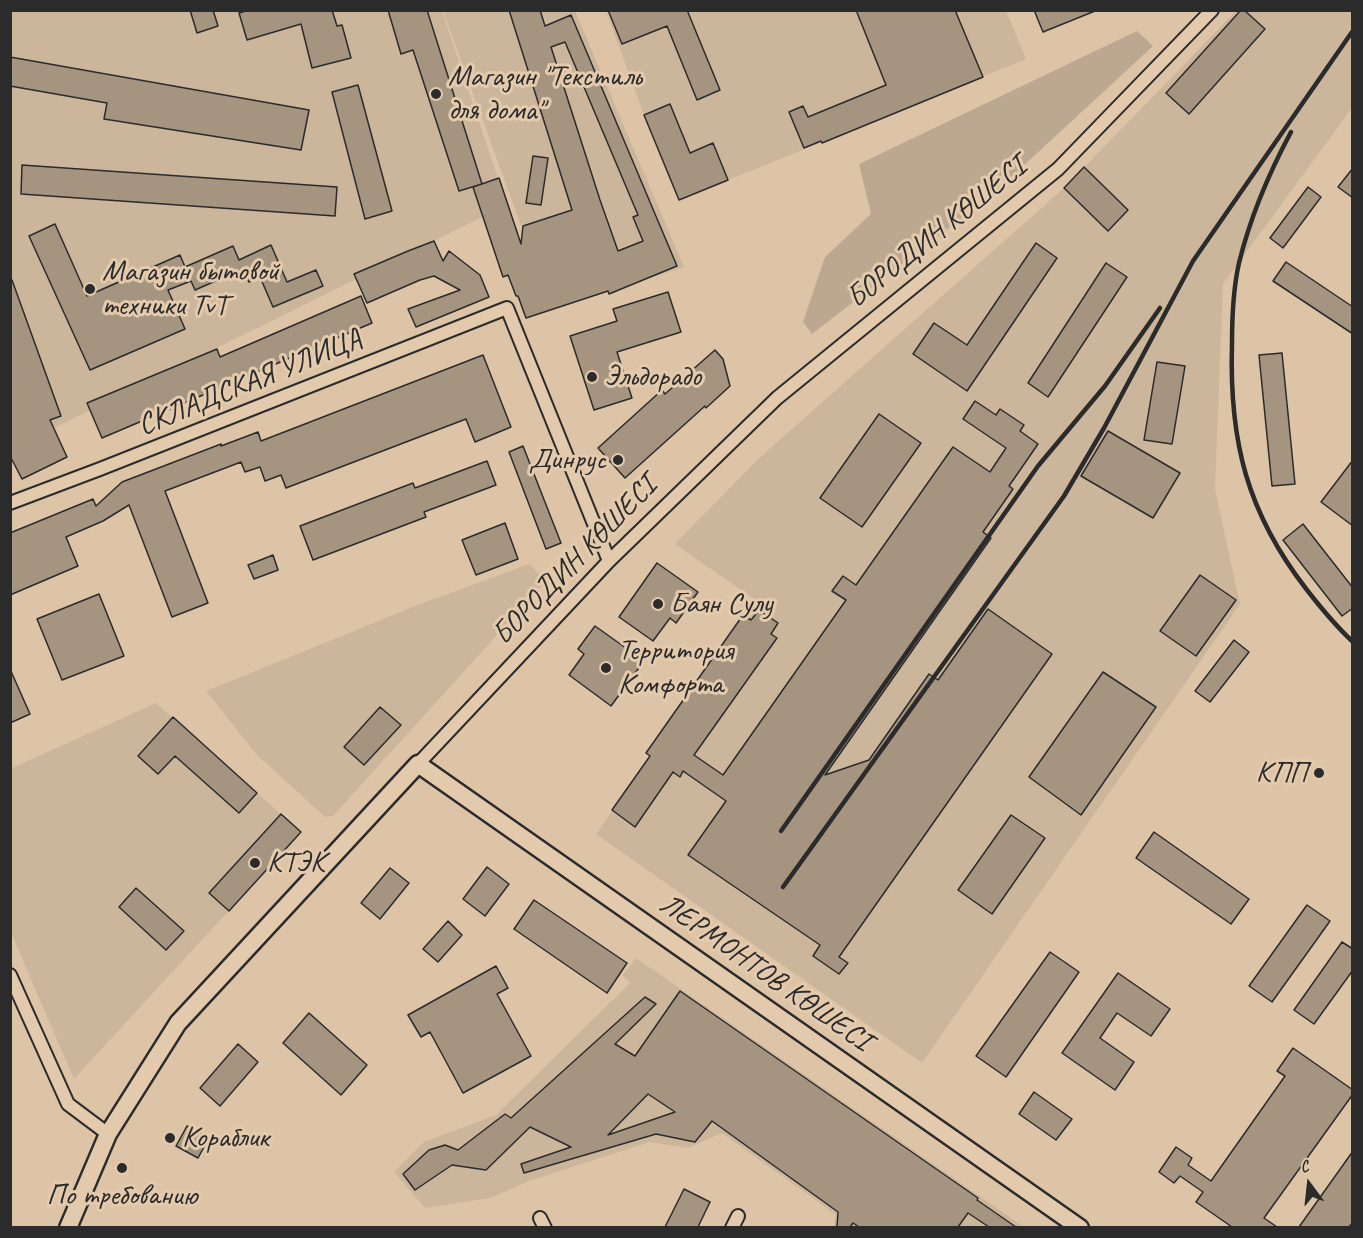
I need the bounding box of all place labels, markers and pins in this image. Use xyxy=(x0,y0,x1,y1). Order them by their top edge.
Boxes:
place label: Магазин "Текстиль для дома" xyxy=(448,59,641,130)
marker: Магазин "Текстиль для дома" xyxy=(429,87,443,101)
place label: Магазин бытовой техники TvT xyxy=(102,254,279,324)
marker: Магазин бытовой техники TvT xyxy=(83,282,97,296)
place label: Эльдорадо xyxy=(604,359,701,395)
marker: Эльдорадо xyxy=(585,370,599,384)
place label: Динрус xyxy=(529,442,606,478)
marker: Динрус xyxy=(611,453,625,467)
place label: Баян Сулу xyxy=(670,586,773,622)
marker: Баян Сулу xyxy=(651,597,665,611)
place label: Территория Комфорта xyxy=(618,633,733,704)
marker: Территория Комфорта xyxy=(599,661,613,675)
place label: КПП xyxy=(1256,755,1307,791)
marker: КПП xyxy=(1312,766,1326,780)
place label: КТЭК xyxy=(267,845,325,881)
marker: КТЭК xyxy=(248,856,262,870)
place label: Кораблик xyxy=(182,1120,269,1156)
marker: Кораблик xyxy=(163,1131,177,1145)
marker: По требованию xyxy=(115,1161,129,1175)
place label: По требованию xyxy=(46,1178,198,1214)

